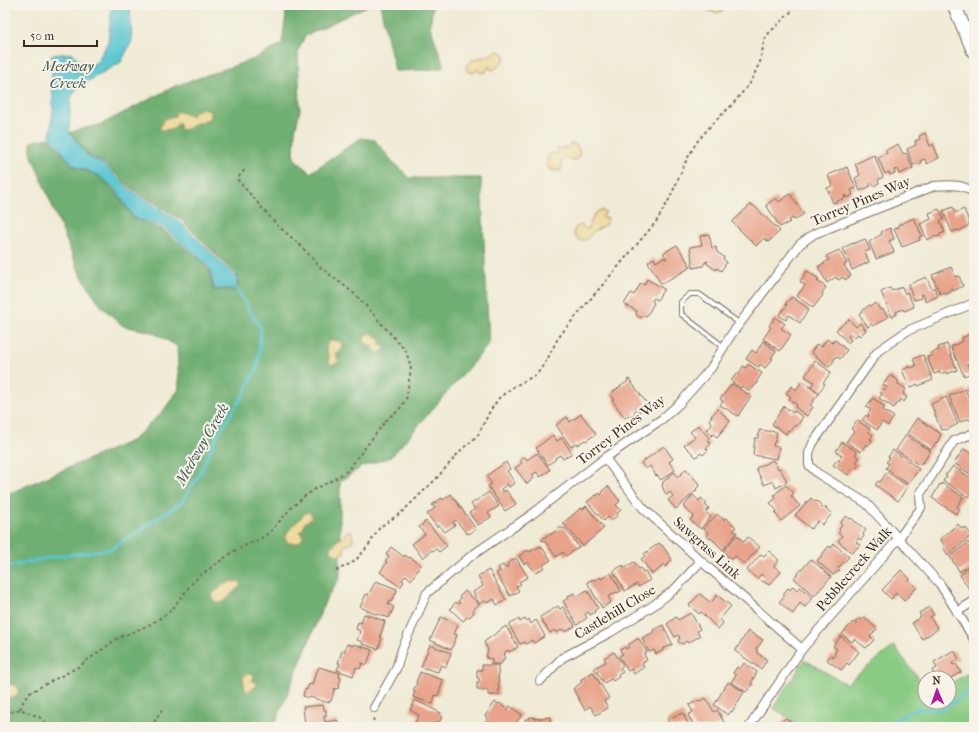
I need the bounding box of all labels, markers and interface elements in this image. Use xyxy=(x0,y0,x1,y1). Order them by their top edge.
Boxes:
scale bar xyxy=(24,22,97,48)
text: 50 m xyxy=(30,29,54,43)
water label: Medway Creek xyxy=(41,57,95,92)
street label: Torrey Pines Way xyxy=(809,172,914,230)
street label: Torrey Pines Way xyxy=(573,391,669,469)
water label: Medway Creek xyxy=(171,400,233,489)
street label: Sawgrass Link xyxy=(670,513,745,583)
street label: Pebblecreek Walk xyxy=(813,523,896,615)
street label: Castlehill Close xyxy=(571,581,659,643)
north arrow xyxy=(917,670,957,710)
text: N xyxy=(932,674,942,687)

